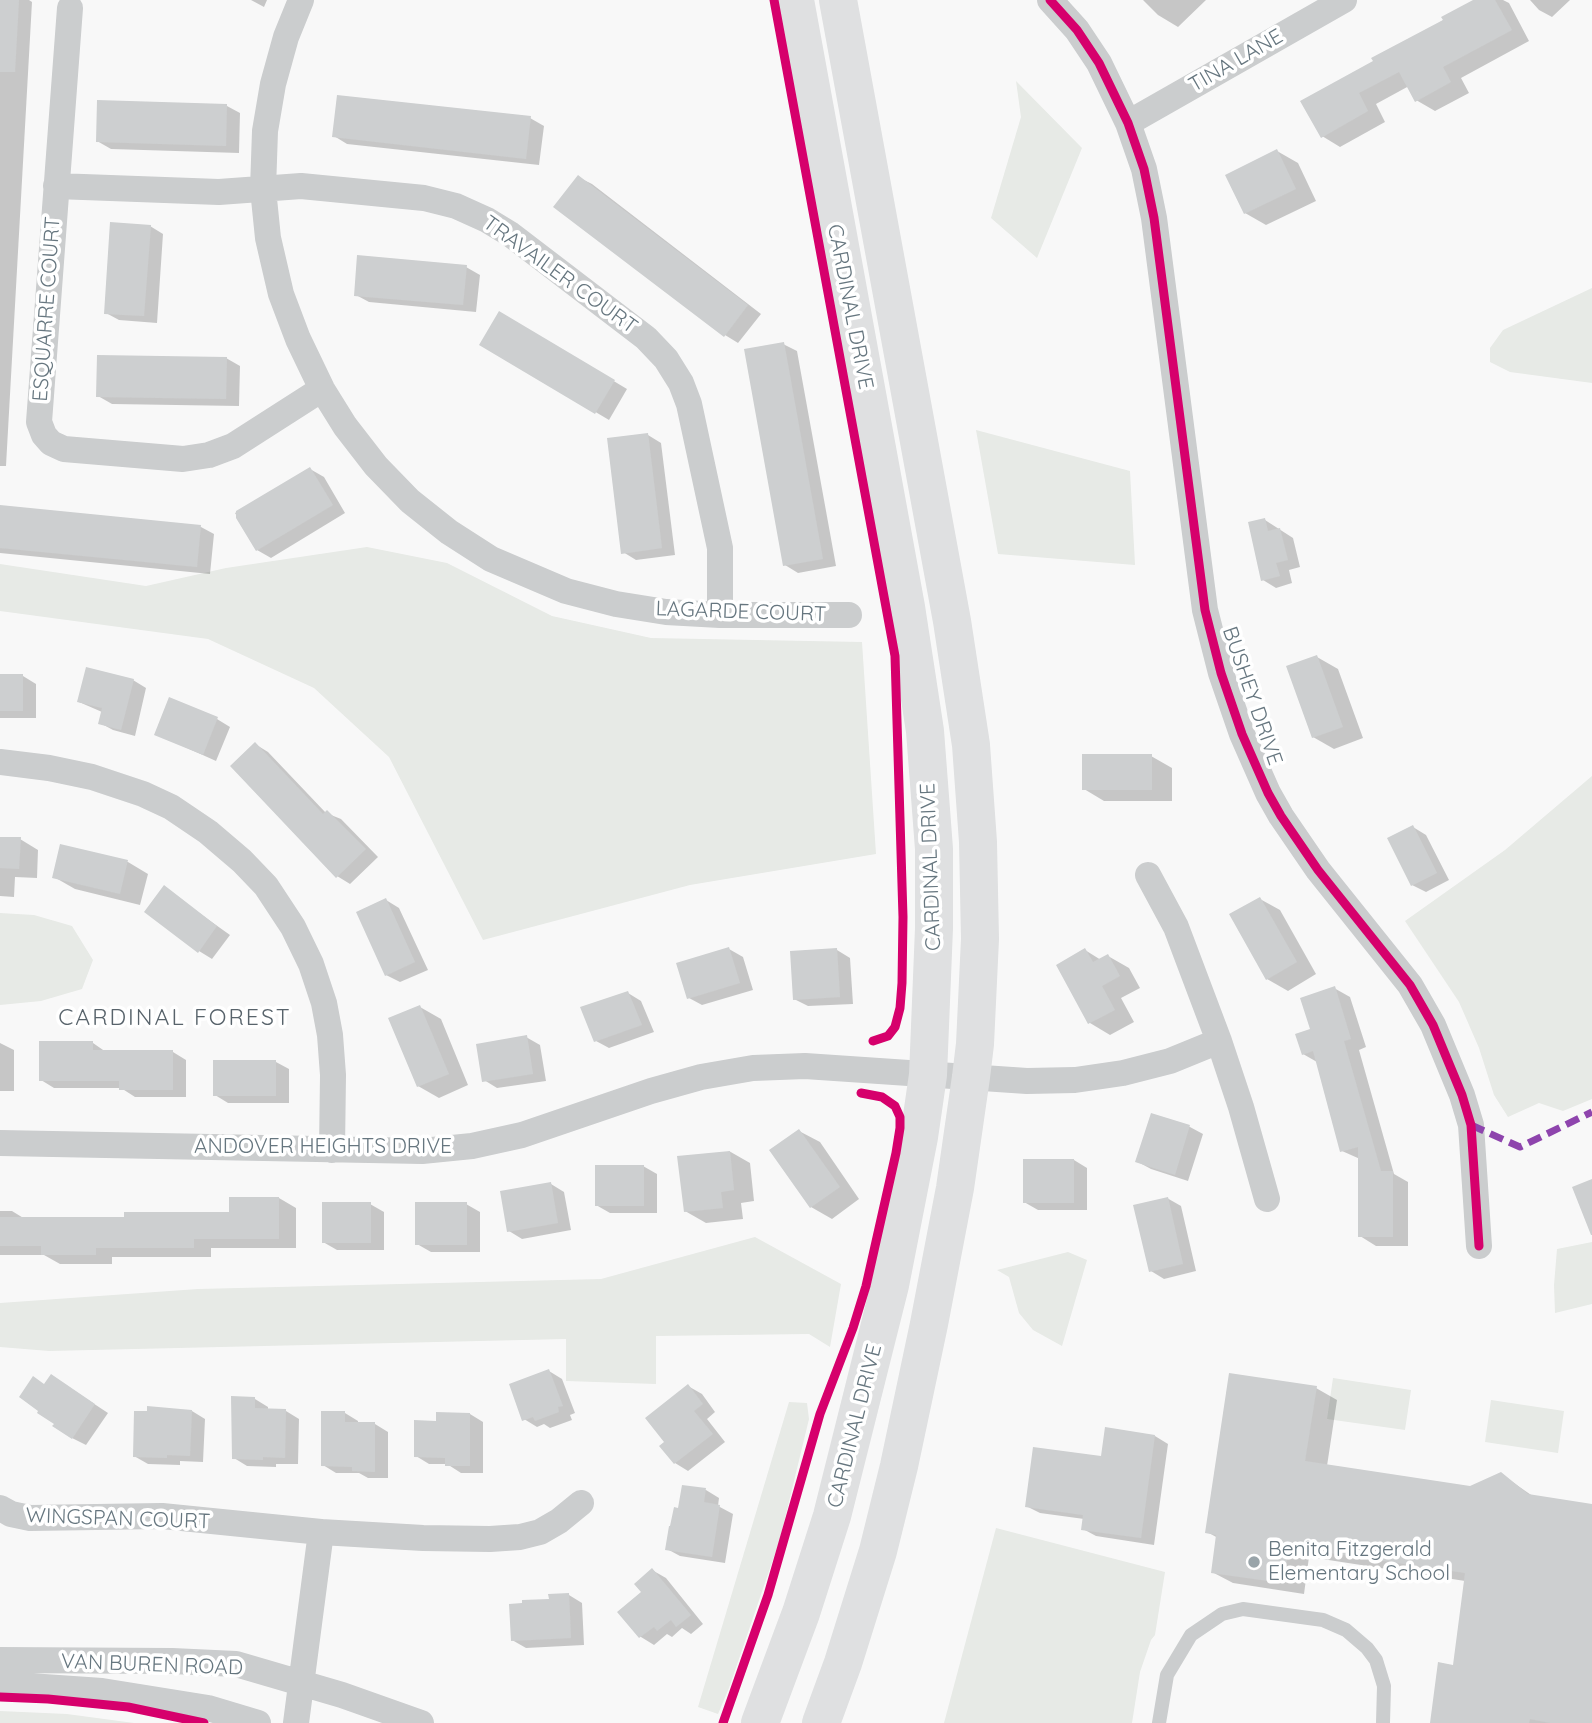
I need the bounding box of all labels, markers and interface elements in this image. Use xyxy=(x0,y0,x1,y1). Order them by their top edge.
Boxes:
street label: TINA LANE xyxy=(1184,24,1288,98)
street label: TRAVAILER COURT xyxy=(478,211,642,339)
street label: ESQUARRE COURT xyxy=(28,216,66,402)
street label: CARDINAL DRIVE xyxy=(822,222,878,392)
street label: LAGARDE COURT xyxy=(655,596,827,628)
street label: BUSHEY DRIVE xyxy=(1216,623,1288,769)
street label: CARDINAL DRIVE xyxy=(915,783,947,951)
district label: CARDINAL FOREST xyxy=(60,1004,290,1032)
street label: ANDOVER HEIGHTS DRIVE xyxy=(194,1134,452,1160)
street label: CARDINAL DRIVE xyxy=(822,1342,888,1510)
street label: WINGSPAN COURT xyxy=(25,1503,211,1535)
place label: Benita Fitzgerald Elementary School xyxy=(1268,1537,1450,1587)
marker: Benita Fitzgerald Elementary School xyxy=(1246,1554,1262,1570)
street label: VAN BUREN ROAD xyxy=(61,1649,243,1681)

